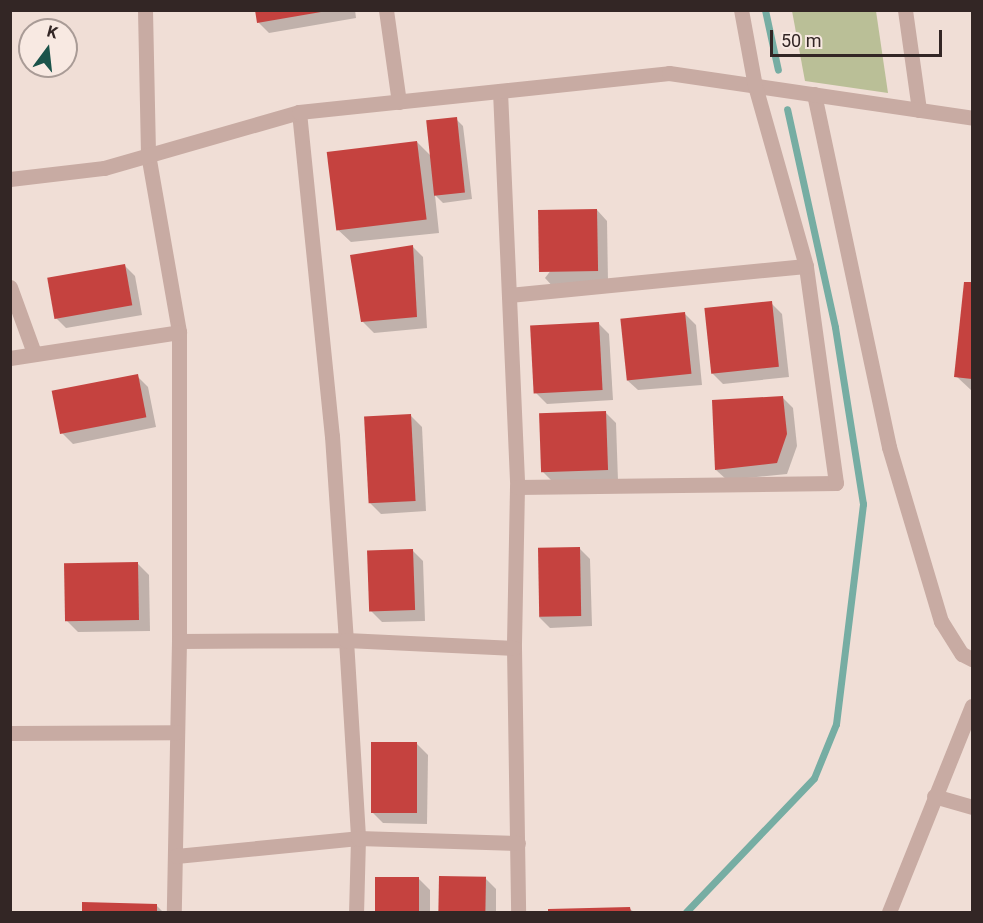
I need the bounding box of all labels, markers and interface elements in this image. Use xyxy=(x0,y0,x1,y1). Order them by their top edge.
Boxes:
north arrow xyxy=(18,18,78,78)
scale bar xyxy=(773,18,946,56)
text: K xyxy=(45,22,60,43)
text: 50 m xyxy=(781,30,821,51)

